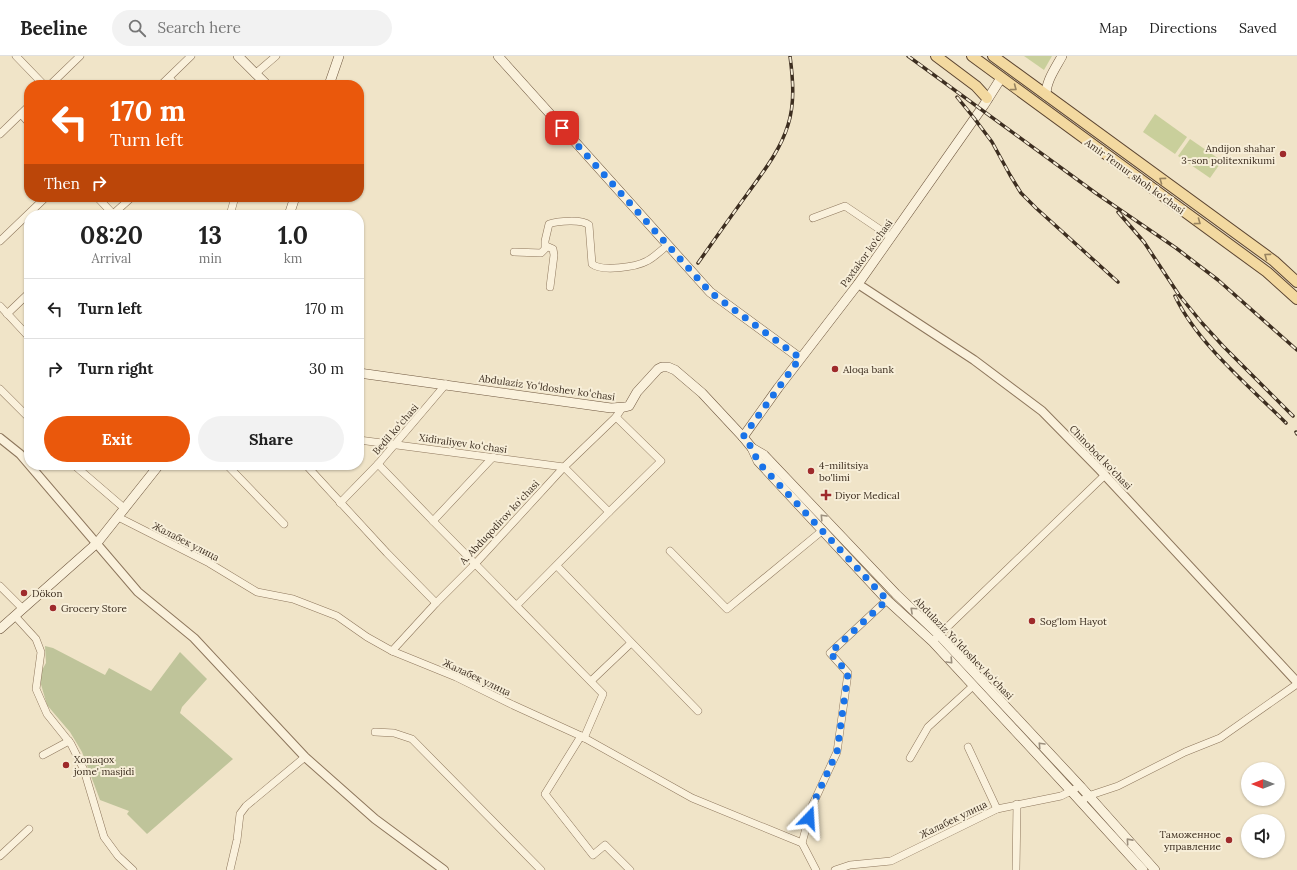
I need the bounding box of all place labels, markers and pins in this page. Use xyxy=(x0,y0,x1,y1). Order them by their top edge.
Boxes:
pin xyxy=(545,111,579,145)
place label: Andijon shahar 3-son politexnikumi xyxy=(1181,142,1276,167)
marker: Andijon shahar 3-son politexnikumi xyxy=(1278,149,1288,159)
place label: Aloqa bank xyxy=(842,363,894,376)
marker: Aloqa bank xyxy=(830,364,840,374)
place label: 4-militsiya bo'limi xyxy=(819,459,868,484)
marker: 4-militsiya bo'limi xyxy=(806,466,816,476)
marker: Diyor Medical xyxy=(820,489,832,501)
place label: Diyor Medical xyxy=(835,489,900,502)
place label: Dökon xyxy=(32,587,63,600)
marker: Dökon xyxy=(19,588,29,598)
place label: Grocery Store xyxy=(61,602,127,615)
marker: Grocery Store xyxy=(48,603,58,613)
place label: Sog'lom Hayot xyxy=(1040,615,1107,628)
marker: Sog'lom Hayot xyxy=(1027,616,1037,626)
place label: Xonaqox jome' masjidi xyxy=(73,753,135,778)
marker: Xonaqox jome' masjidi xyxy=(61,760,71,770)
place label: Таможенное управление xyxy=(1160,828,1222,853)
marker: Таможенное управление xyxy=(1224,835,1234,845)

